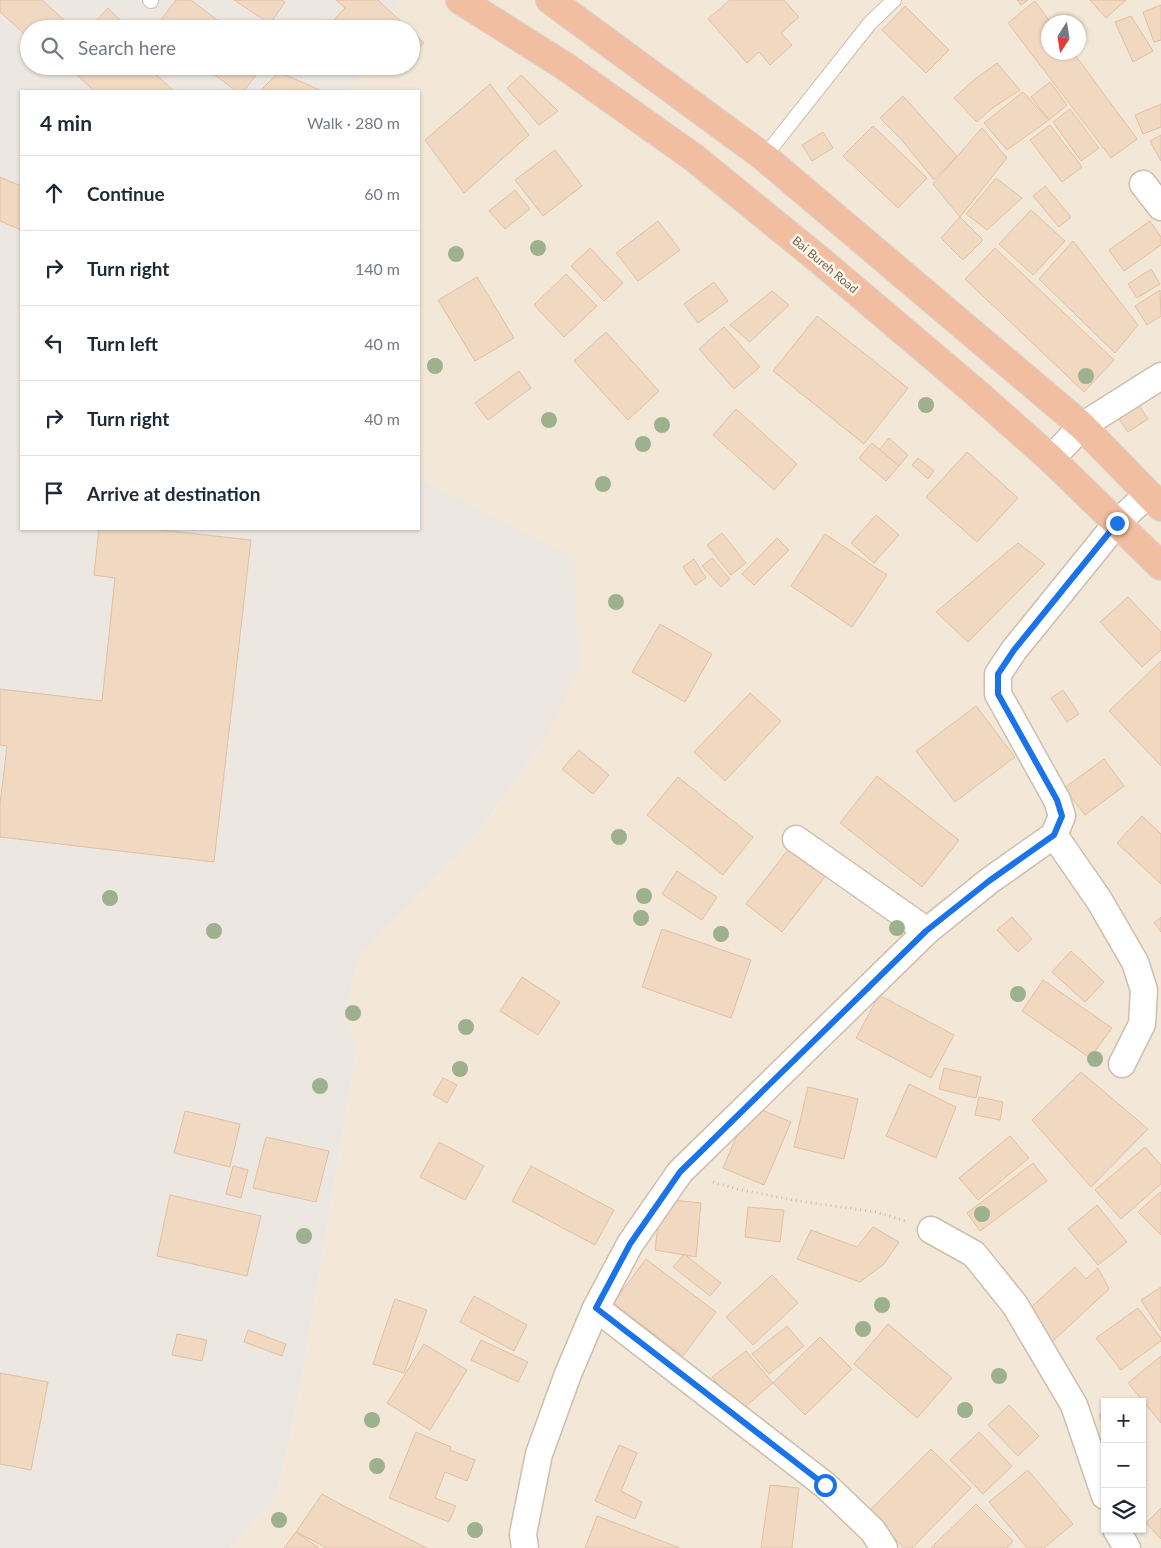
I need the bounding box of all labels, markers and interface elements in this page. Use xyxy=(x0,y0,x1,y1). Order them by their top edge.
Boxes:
north arrow xyxy=(1041,15,1086,60)
search box xyxy=(20,20,420,75)
icon: search xyxy=(38,34,66,62)
text: Search here xyxy=(78,36,176,59)
text: 4 min xyxy=(40,110,92,135)
text: Walk · 280 m xyxy=(307,113,400,132)
icon: ahead xyxy=(40,179,68,207)
text: Continue xyxy=(87,182,165,205)
text: 60 m xyxy=(364,184,400,203)
street label: Bai Bureh Road xyxy=(790,233,861,296)
icon: right xyxy=(40,254,68,282)
text: Turn right xyxy=(87,257,169,280)
text: 140 m xyxy=(355,259,400,278)
icon: left xyxy=(40,329,68,357)
text: Turn left xyxy=(87,332,158,355)
text: 40 m xyxy=(364,334,400,353)
icon: right xyxy=(40,404,68,432)
text: Turn right xyxy=(87,407,169,430)
text: 40 m xyxy=(364,409,400,428)
icon: arrive xyxy=(40,479,68,507)
text: Arrive at destination xyxy=(87,482,260,505)
route end xyxy=(1106,512,1129,535)
map controls xyxy=(1101,1398,1146,1533)
button: + xyxy=(1101,1398,1146,1443)
button: − xyxy=(1101,1443,1146,1488)
route start xyxy=(814,1474,837,1497)
button: layers xyxy=(1101,1488,1146,1533)

